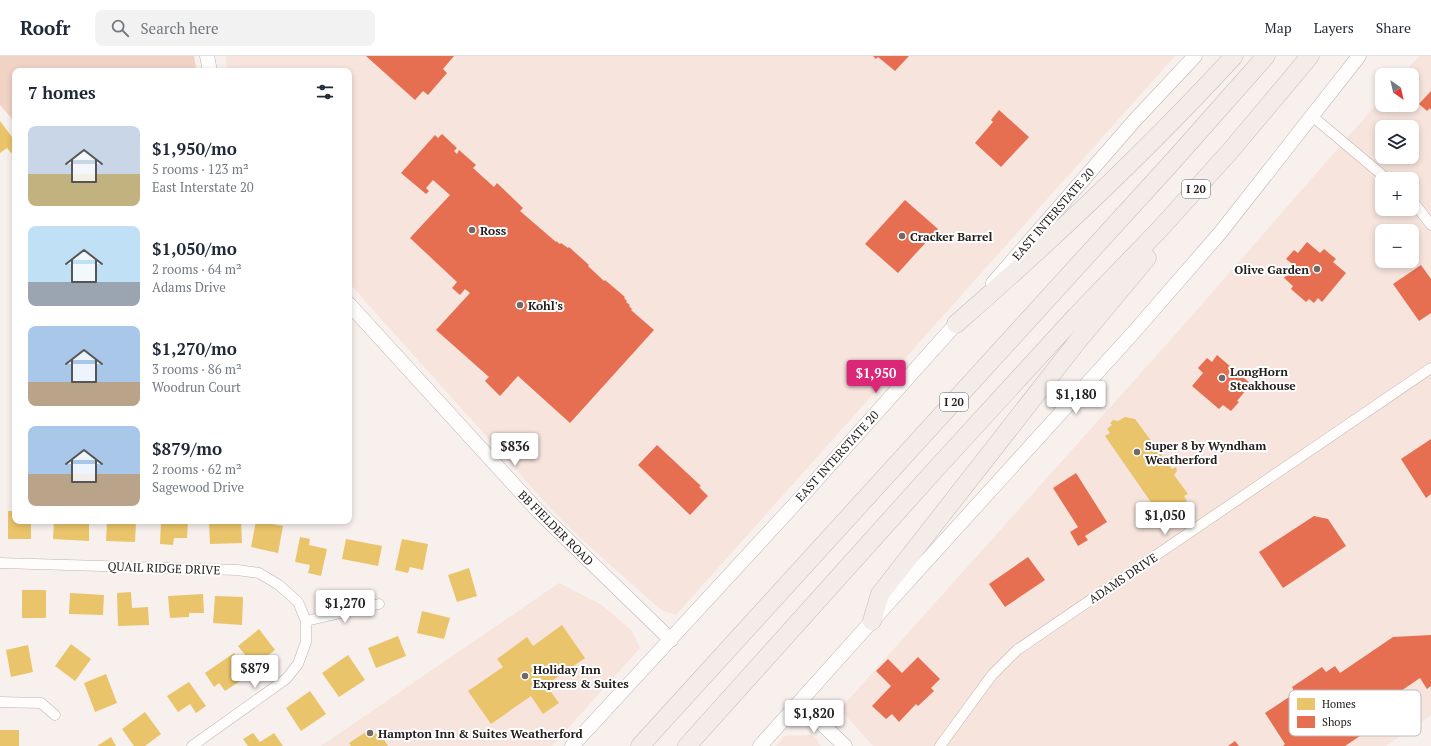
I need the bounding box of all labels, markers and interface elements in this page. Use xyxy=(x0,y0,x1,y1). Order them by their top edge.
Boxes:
search box xyxy=(95,10,375,46)
text: Roofr xyxy=(20,15,71,40)
icon: search xyxy=(109,17,131,39)
text: Search here xyxy=(141,18,219,38)
text: Map xyxy=(1265,18,1292,37)
text: Layers xyxy=(1314,18,1354,37)
text: Share xyxy=(1376,18,1411,37)
north arrow xyxy=(1375,68,1419,112)
map controls xyxy=(1375,68,1419,268)
text: 7 homes xyxy=(28,81,96,104)
icon: filters xyxy=(314,81,336,103)
button: layers xyxy=(1375,120,1419,164)
text: $1,950/mo xyxy=(152,137,237,160)
icon: home xyxy=(60,142,108,190)
text: 5 rooms · 123 m² xyxy=(152,160,249,178)
street label: EAST INTERSTATE 20 xyxy=(1009,165,1097,263)
button: + xyxy=(1375,172,1419,216)
text: East Interstate 20 xyxy=(152,178,254,196)
road number: I 20 xyxy=(1182,180,1210,198)
place label: Ross xyxy=(480,223,507,238)
button: − xyxy=(1375,224,1419,268)
marker: Ross xyxy=(467,225,477,235)
place label: Cracker Barrel xyxy=(910,229,992,244)
marker: Cracker Barrel xyxy=(897,231,907,241)
text: $1,050/mo xyxy=(152,237,237,260)
icon: home xyxy=(60,242,108,290)
text: 2 rooms · 64 m² xyxy=(152,260,242,278)
place label: Olive Garden xyxy=(1234,262,1309,277)
marker: Olive Garden xyxy=(1312,264,1322,274)
text: Adams Drive xyxy=(152,278,226,296)
place label: Kohl's xyxy=(528,298,563,313)
marker: Kohl's xyxy=(515,300,525,310)
text: $1,270/mo xyxy=(152,337,237,360)
icon: home xyxy=(60,342,108,390)
text: 3 rooms · 86 m² xyxy=(152,360,242,378)
pin: $1,950 xyxy=(843,360,909,394)
text: $1,950 xyxy=(856,364,896,382)
place label: LongHorn Steakhouse xyxy=(1230,364,1296,393)
marker: LongHorn Steakhouse xyxy=(1217,373,1227,383)
text: Woodrun Court xyxy=(152,378,241,396)
pin: $1,180 xyxy=(1043,381,1109,415)
text: $1,180 xyxy=(1056,385,1096,403)
road number: I 20 xyxy=(940,393,968,411)
street label: EAST INTERSTATE 20 xyxy=(792,407,882,505)
pin: $836 xyxy=(491,433,539,467)
text: $879/mo xyxy=(152,437,222,460)
text: $836 xyxy=(500,437,530,455)
place label: Super 8 by Wyndham Weatherford xyxy=(1145,438,1266,467)
icon: home xyxy=(60,442,108,490)
marker: Super 8 by Wyndham Weatherford xyxy=(1132,447,1142,457)
text: 2 rooms · 62 m² xyxy=(152,460,242,478)
text: Sagewood Drive xyxy=(152,478,244,496)
street label: BB FIELDER ROAD xyxy=(515,487,597,569)
pin: $1,050 xyxy=(1132,502,1198,536)
text: $1,050 xyxy=(1145,506,1185,524)
street label: ADAMS DRIVE xyxy=(1086,550,1160,606)
street label: QUAIL RIDGE DRIVE xyxy=(107,559,221,577)
pin: $1,270 xyxy=(312,590,378,624)
text: $1,270 xyxy=(325,594,365,612)
pin: $879 xyxy=(231,655,279,689)
text: $879 xyxy=(240,659,270,677)
place label: Holiday Inn Express & Suites xyxy=(533,662,629,691)
marker: Holiday Inn Express & Suites xyxy=(520,671,530,681)
legend xyxy=(1289,690,1421,736)
text: Homes xyxy=(1322,697,1356,711)
pin: $1,820 xyxy=(781,700,847,734)
text: $1,820 xyxy=(794,704,834,722)
text: Shops xyxy=(1322,715,1352,729)
place label: Hampton Inn & Suites Weatherford xyxy=(378,726,584,741)
marker: Hampton Inn & Suites Weatherford xyxy=(365,728,375,738)

